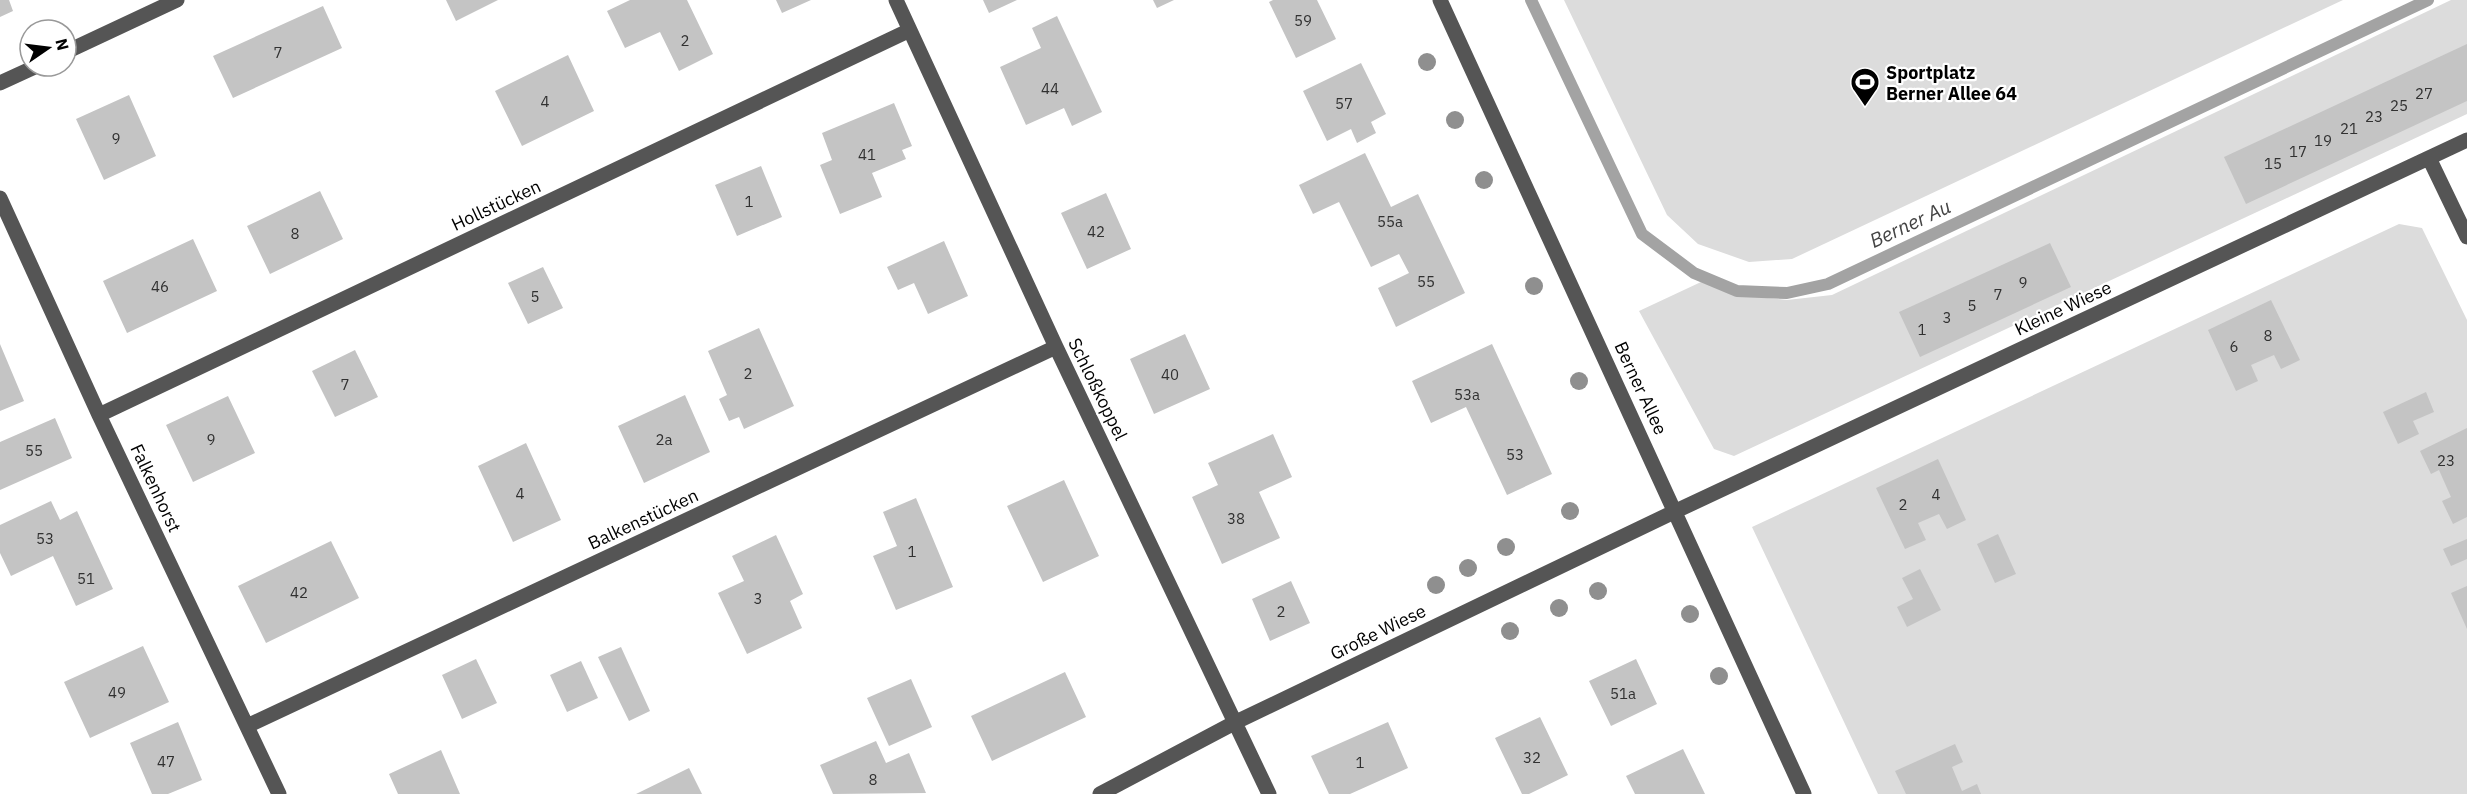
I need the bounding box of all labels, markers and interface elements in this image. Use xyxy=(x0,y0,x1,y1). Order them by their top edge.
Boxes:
house number: 59 xyxy=(1294,11,1312,30)
north arrow xyxy=(18,18,78,78)
house number: 2 xyxy=(680,31,690,50)
text: N xyxy=(51,36,74,52)
house number: 7 xyxy=(273,43,283,62)
place label: Sportplatz Berner Allee 64 xyxy=(1886,61,2017,105)
sports icon: Sportplatz Berner Allee 64 xyxy=(1849,66,1881,108)
house number: 44 xyxy=(1041,79,1059,98)
house number: 27 xyxy=(2415,84,2433,103)
house number: 4 xyxy=(540,92,550,111)
house number: 57 xyxy=(1335,94,1353,113)
house number: 25 xyxy=(2390,96,2408,115)
house number: 23 xyxy=(2365,107,2383,126)
house number: 21 xyxy=(2340,119,2358,138)
house number: 9 xyxy=(111,129,121,148)
house number: 19 xyxy=(2314,131,2332,150)
house number: 17 xyxy=(2289,142,2307,161)
house number: 41 xyxy=(858,145,876,164)
house number: 15 xyxy=(2264,154,2282,173)
street label: Hollstücken xyxy=(448,174,544,236)
house number: 1 xyxy=(744,192,754,211)
water label: Berner Au xyxy=(1865,192,1955,254)
house number: 55a xyxy=(1377,212,1403,231)
house number: 42 xyxy=(1087,222,1105,241)
house number: 8 xyxy=(290,224,300,243)
house number: 55 xyxy=(1417,272,1435,291)
house number: 9 xyxy=(2018,273,2028,292)
street label: Kleine Wiese xyxy=(2011,276,2115,340)
house number: 46 xyxy=(151,277,169,296)
house number: 7 xyxy=(1993,285,2003,304)
house number: 5 xyxy=(530,287,540,306)
house number: 5 xyxy=(1967,296,1977,315)
house number: 3 xyxy=(1942,308,1952,327)
house number: 1 xyxy=(1917,320,1927,339)
house number: 8 xyxy=(2263,326,2273,345)
street label: Schloßkoppel xyxy=(1063,334,1133,444)
house number: 6 xyxy=(2229,337,2239,356)
street label: Berner Allee xyxy=(1609,338,1673,438)
house number: 2 xyxy=(743,364,753,383)
house number: 40 xyxy=(1161,365,1179,384)
house number: 7 xyxy=(340,375,350,394)
house number: 53a xyxy=(1454,385,1480,404)
house number: 9 xyxy=(206,430,216,449)
house number: 2a xyxy=(655,430,673,449)
street label: Falkenhorst xyxy=(125,440,187,536)
house number: 55 xyxy=(25,441,43,460)
house number: 53 xyxy=(1506,445,1524,464)
house number: 23 xyxy=(2437,451,2455,470)
street label: Balkenstücken xyxy=(584,483,702,555)
house number: 4 xyxy=(515,484,525,503)
house number: 4 xyxy=(1931,485,1941,504)
house number: 2 xyxy=(1898,495,1908,514)
house number: 38 xyxy=(1227,509,1245,528)
house number: 53 xyxy=(36,529,54,548)
house number: 1 xyxy=(907,542,917,561)
house number: 51 xyxy=(77,569,95,588)
house number: 42 xyxy=(290,583,308,602)
house number: 3 xyxy=(753,589,763,608)
street label: Große Wiese xyxy=(1326,599,1430,665)
house number: 2 xyxy=(1276,602,1286,621)
house number: 49 xyxy=(108,683,126,702)
house number: 51a xyxy=(1610,684,1636,703)
house number: 32 xyxy=(1523,748,1541,767)
house number: 47 xyxy=(157,752,175,771)
house number: 1 xyxy=(1355,753,1365,772)
house number: 8 xyxy=(868,770,878,789)

